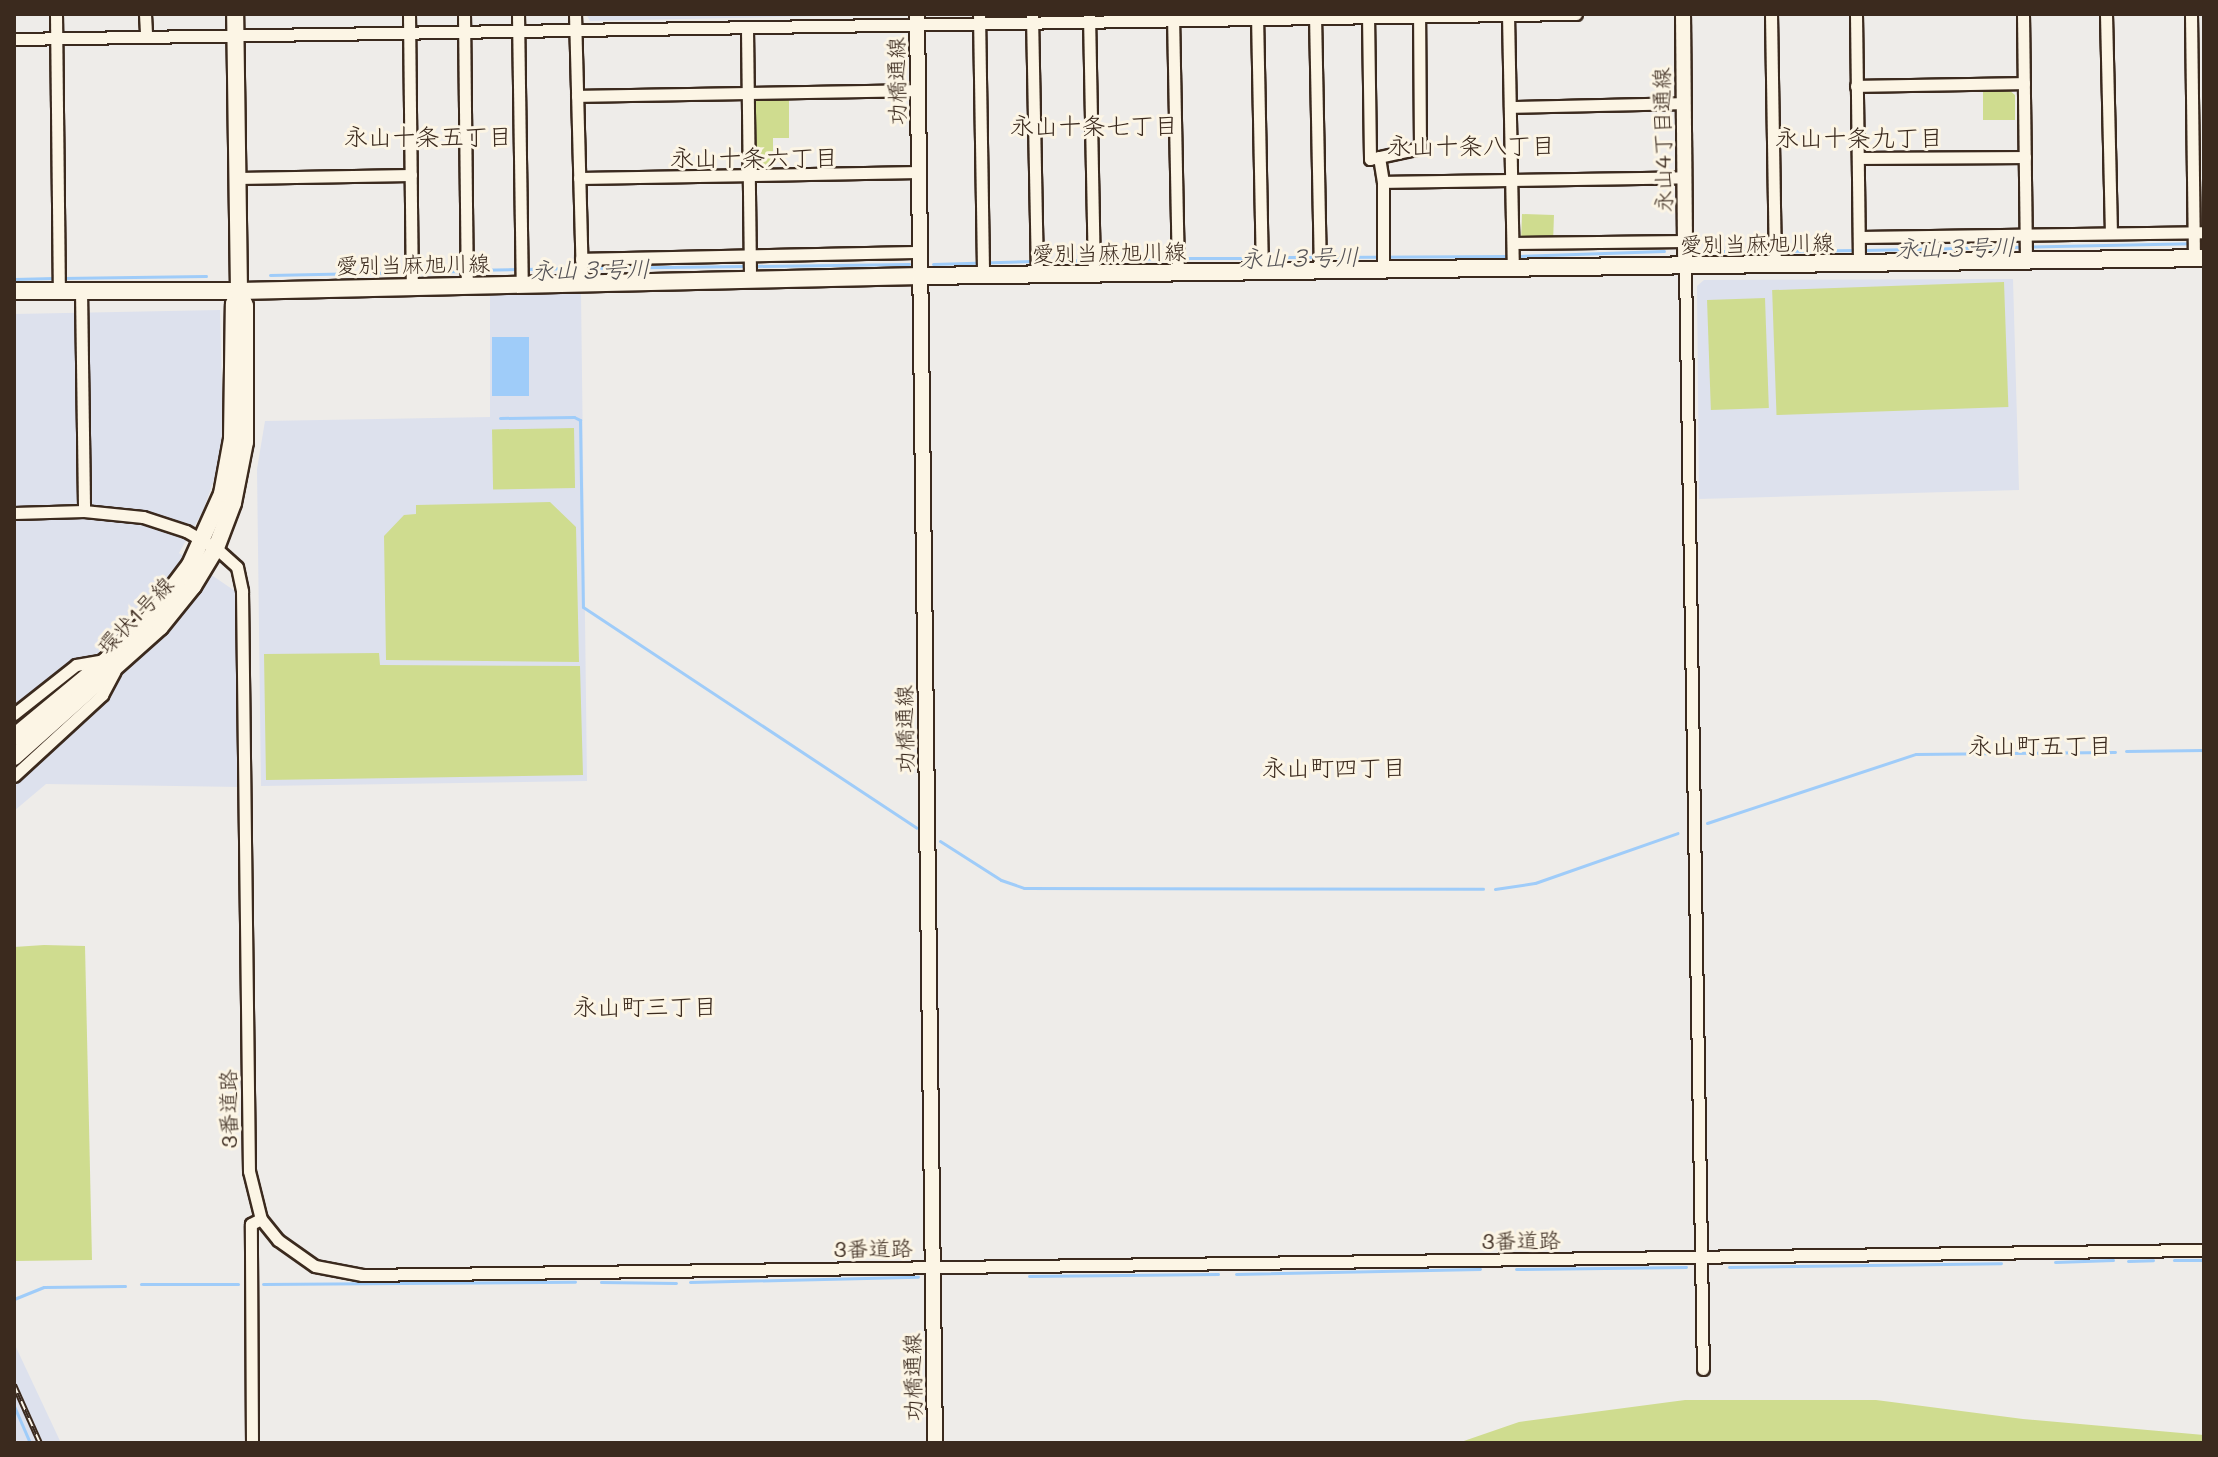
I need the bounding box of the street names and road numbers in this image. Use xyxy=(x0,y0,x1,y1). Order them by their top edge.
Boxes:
street label: 功橋通線 xyxy=(882,37,910,125)
street label: 永山4丁目通線 xyxy=(1648,67,1676,213)
street label: 愛別当麻旭川線 xyxy=(1680,228,1834,258)
street label: 愛別当麻旭川線 xyxy=(1032,237,1186,267)
street label: 愛別当麻旭川線 xyxy=(336,249,490,279)
street label: 環状1号線 xyxy=(92,571,178,659)
street label: 功橋通線 xyxy=(890,685,918,773)
street label: 3番道路 xyxy=(214,1069,242,1149)
street label: 3番道路 xyxy=(1481,1226,1561,1254)
street label: 3番道路 xyxy=(833,1234,913,1262)
street label: 功橋通線 xyxy=(898,1333,926,1421)

